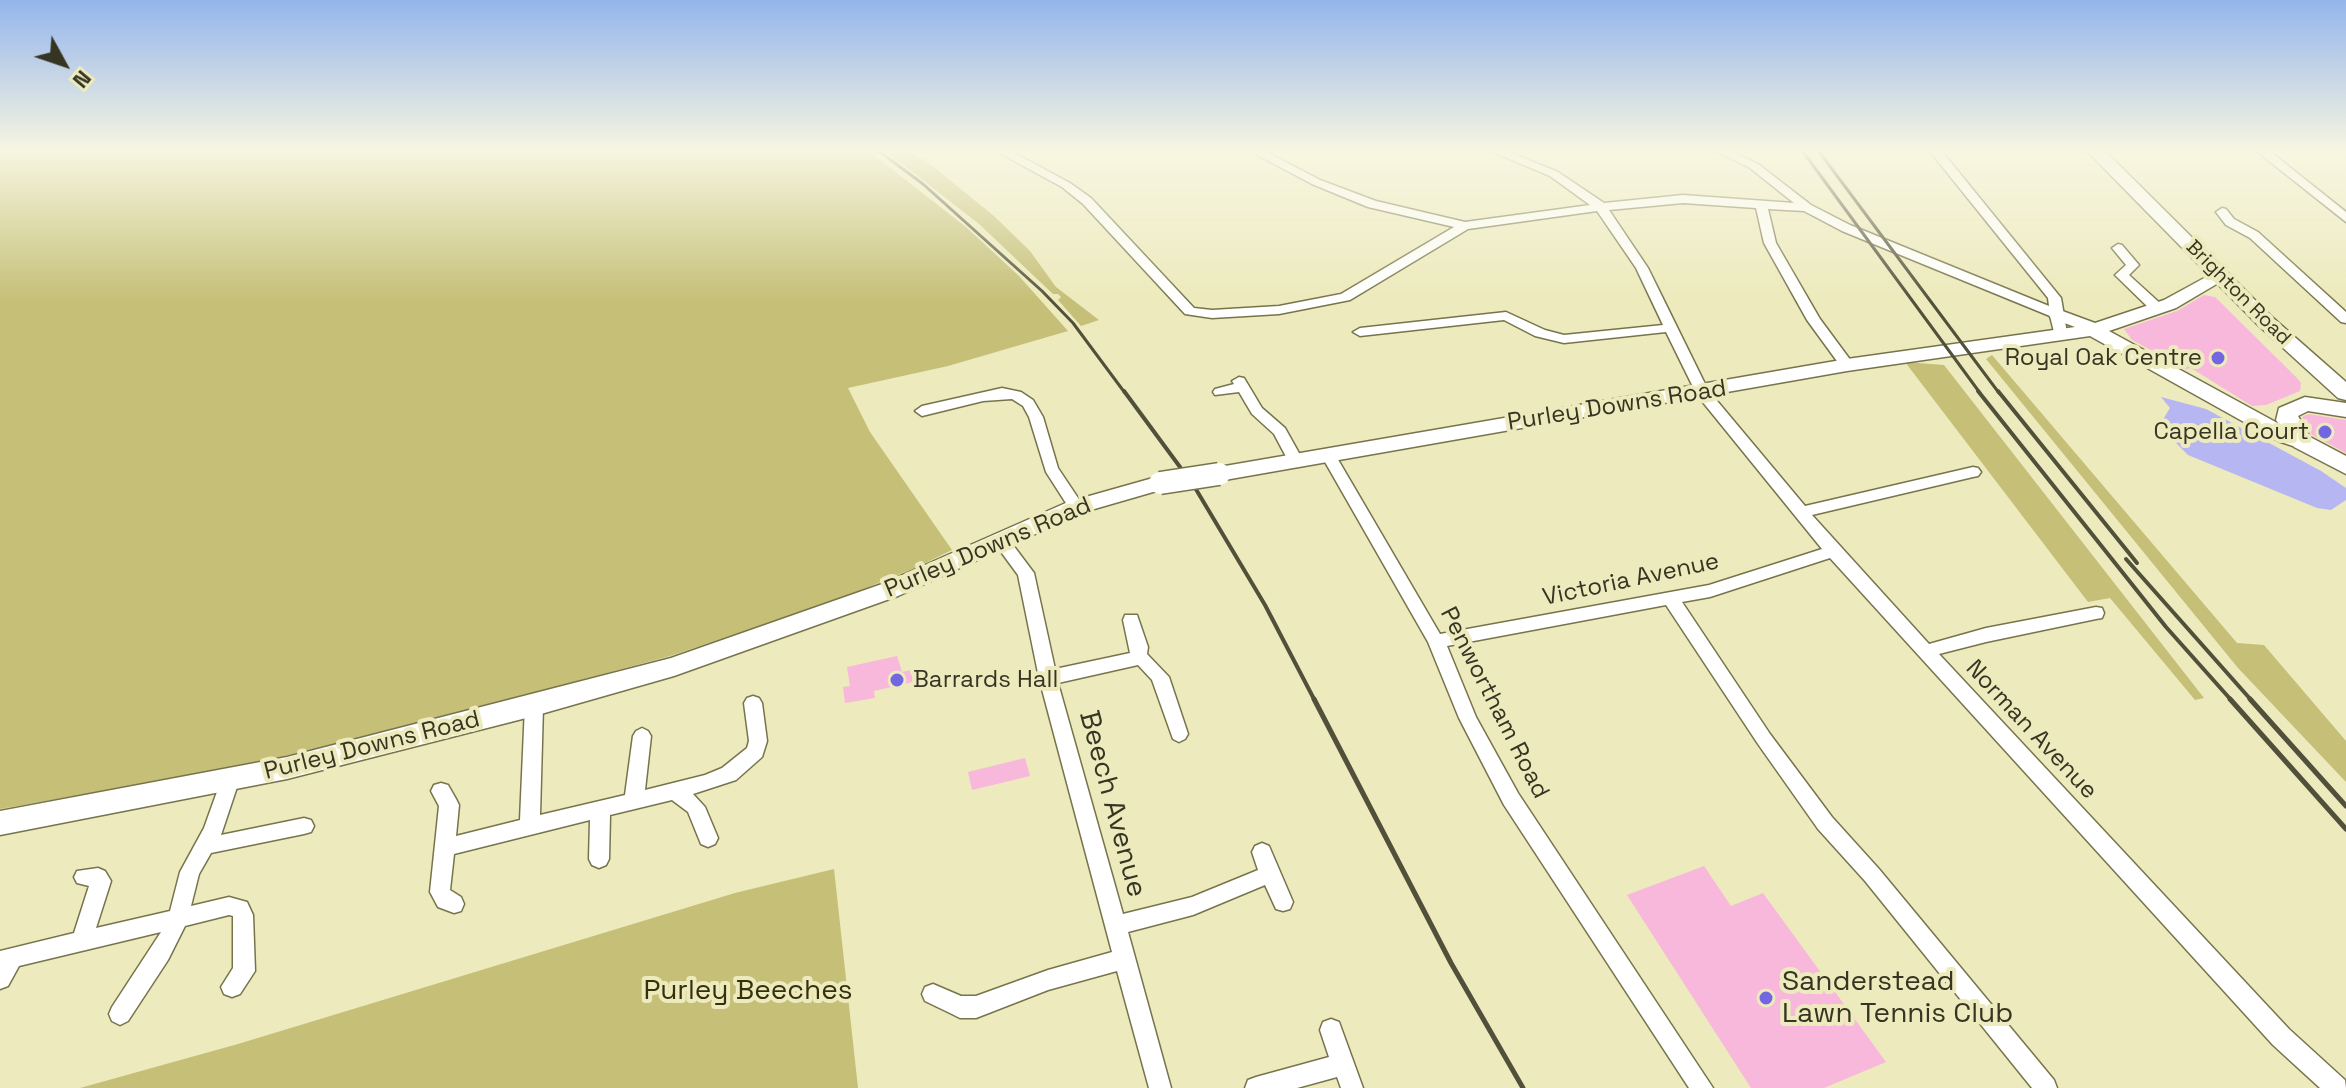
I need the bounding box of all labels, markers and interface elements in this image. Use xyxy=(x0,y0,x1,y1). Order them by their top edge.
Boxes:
north arrow xyxy=(24,24,104,104)
text: N xyxy=(67,65,98,94)
street label: Brighton Road xyxy=(2181,236,2295,350)
place label: Royal Oak Centre xyxy=(2005,344,2202,372)
marker: Royal Oak Centre xyxy=(2209,349,2227,367)
street label: Purley Downs Road xyxy=(1505,374,1729,438)
place label: Capella Court xyxy=(2153,418,2309,446)
marker: Capella Court xyxy=(2316,423,2334,441)
street label: Purley Downs Road xyxy=(881,492,1095,604)
street label: Victoria Avenue xyxy=(1540,547,1722,613)
street label: Penwortham Road xyxy=(1433,602,1555,804)
street label: Norman Avenue xyxy=(1959,654,2103,806)
place label: Barrards Hall xyxy=(913,666,1058,694)
marker: Barrards Hall xyxy=(888,671,906,689)
street label: Purley Downs Road xyxy=(261,705,483,787)
street label: Beech Avenue xyxy=(1071,707,1153,901)
place label: Sanderstead Lawn Tennis Club xyxy=(1782,965,2013,1031)
park label: Purley Beeches xyxy=(643,974,853,1008)
marker: Sanderstead Lawn Tennis Club xyxy=(1757,989,1775,1007)

